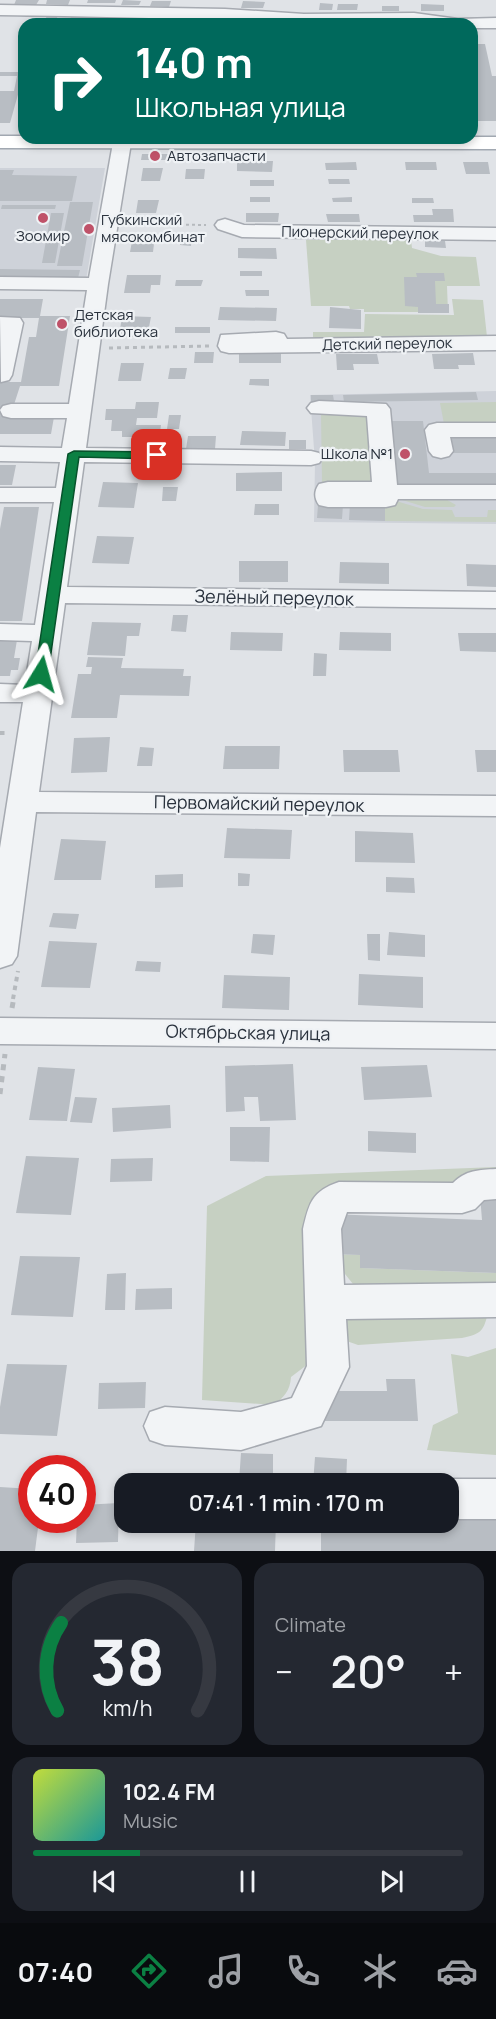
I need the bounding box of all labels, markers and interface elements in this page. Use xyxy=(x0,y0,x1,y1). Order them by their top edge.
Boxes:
text: 140 m xyxy=(135,33,253,91)
icon: right xyxy=(36,42,114,120)
text: Школьная улица xyxy=(135,88,346,125)
place label: Автозапчасти xyxy=(167,145,266,166)
marker: Автозапчасти xyxy=(148,149,162,163)
place label: Губкинский мясокомбинат xyxy=(101,209,206,247)
marker: Зоомир xyxy=(36,211,50,225)
street label: Пионерский переулок xyxy=(281,221,439,244)
marker: Губкинский мясокомбинат xyxy=(82,222,96,236)
place label: Зоомир xyxy=(16,225,70,246)
place label: Детская библиотека xyxy=(74,304,158,342)
marker: Детская библиотека xyxy=(55,317,69,331)
street label: Детский переулок xyxy=(322,332,453,355)
pin xyxy=(131,429,182,480)
icon: arrive xyxy=(140,438,173,471)
place label: Школа №1 xyxy=(321,443,393,464)
marker: Школа №1 xyxy=(398,447,412,461)
street label: Зелёный переулок xyxy=(194,584,355,610)
position arrow xyxy=(9,642,73,706)
street label: Первомайский переулок xyxy=(154,789,365,817)
street label: Октябрьская улица xyxy=(165,1019,331,1045)
speed limit sign: 40 xyxy=(18,1455,96,1533)
text: 07:41 · 1 min · 170 m xyxy=(189,1488,384,1518)
text: Climate xyxy=(275,1611,346,1638)
text: 38 xyxy=(90,1618,164,1704)
text: 20° xyxy=(331,1640,406,1702)
text: − xyxy=(275,1649,293,1694)
text: + xyxy=(444,1649,463,1694)
text: km/h xyxy=(102,1693,152,1722)
text: 102.4 FM xyxy=(123,1777,215,1807)
text: Music xyxy=(123,1807,178,1834)
icon: previous xyxy=(88,1865,121,1898)
icon: pause xyxy=(231,1865,264,1898)
icon: next xyxy=(375,1865,408,1898)
icon: directions xyxy=(128,1950,170,1992)
icon: music xyxy=(205,1950,247,1992)
icon: phone xyxy=(282,1950,324,1992)
icon: climate xyxy=(359,1950,401,1992)
icon: car xyxy=(436,1950,478,1992)
text: 07:40 xyxy=(18,1953,93,1990)

